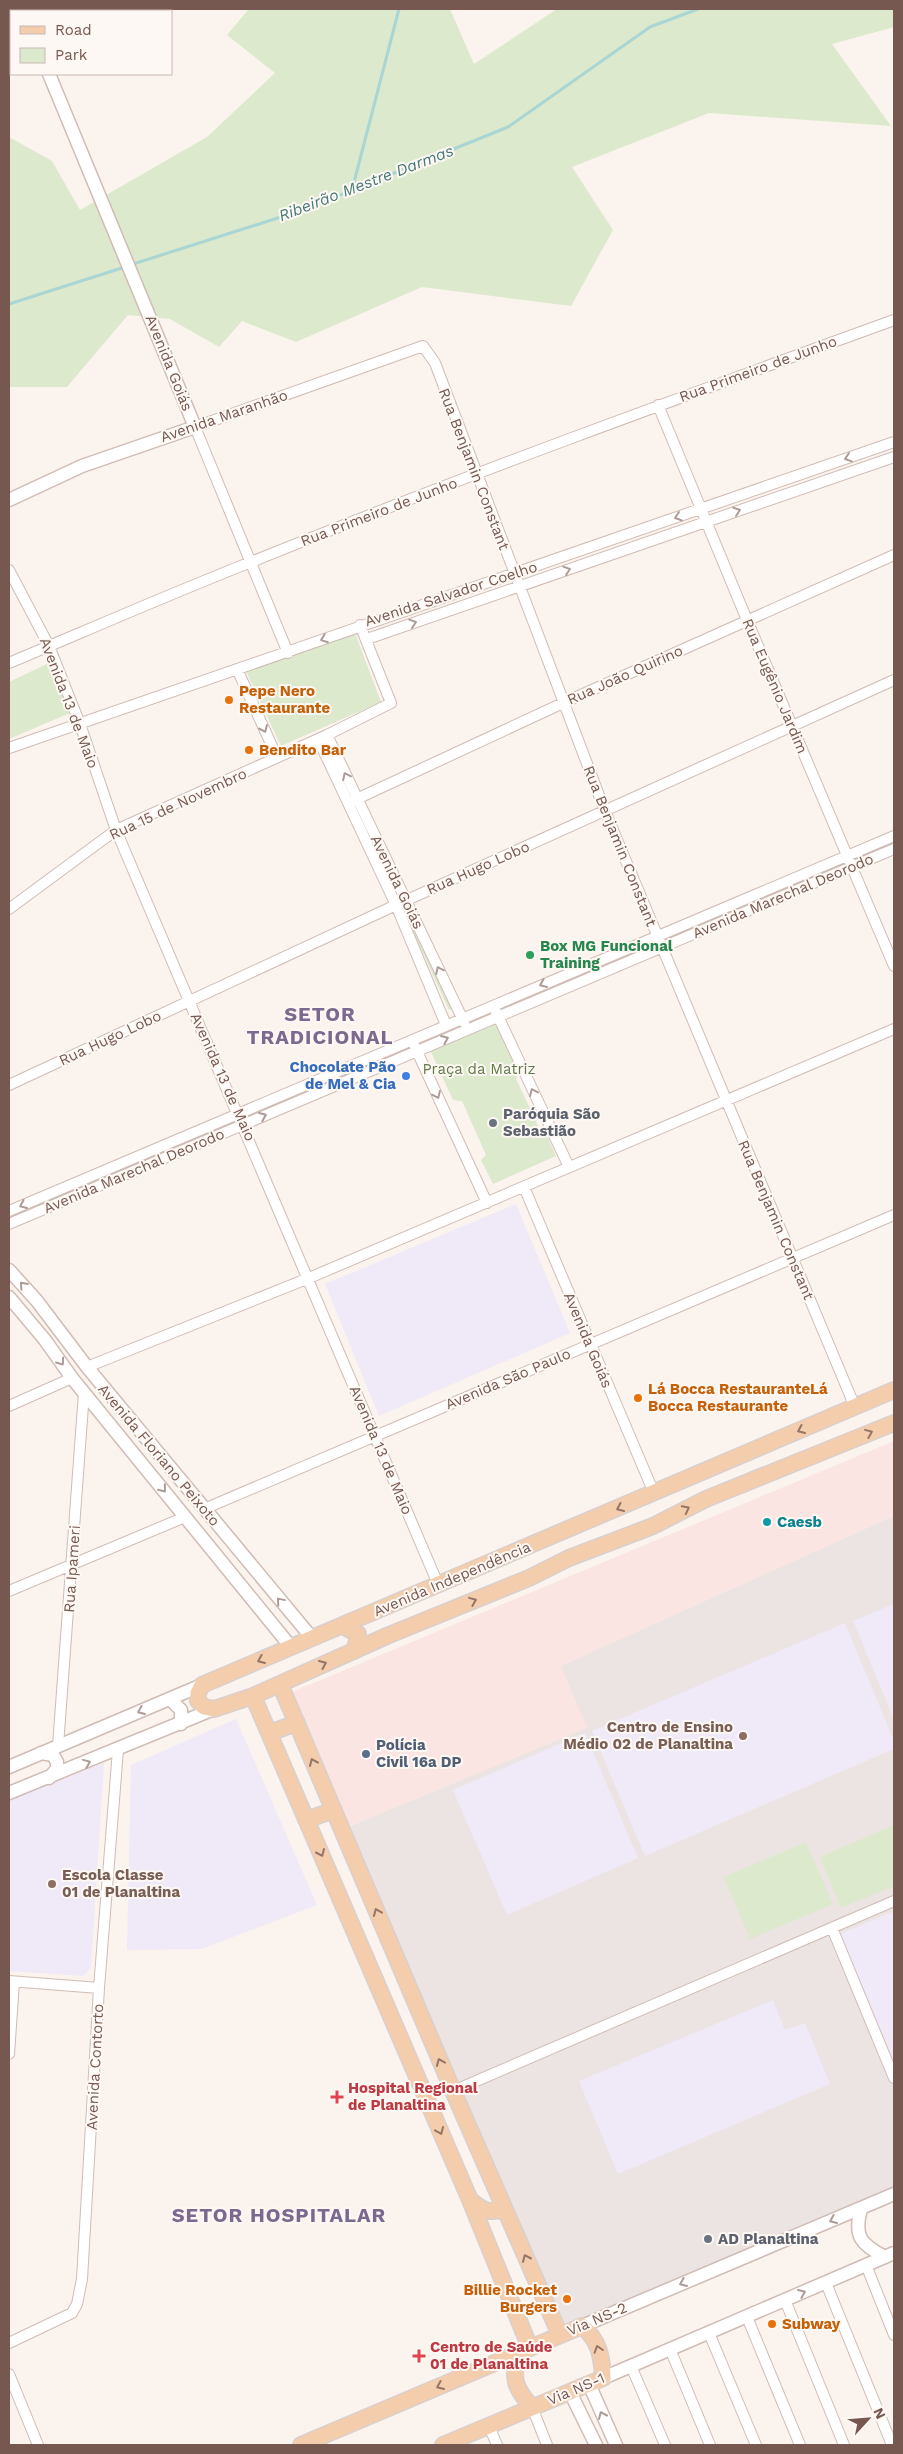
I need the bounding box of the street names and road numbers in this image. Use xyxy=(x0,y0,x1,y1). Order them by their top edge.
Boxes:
street label: Avenida Goiás xyxy=(142,312,196,414)
street label: Rua Primeiro de Junho xyxy=(677,332,839,406)
street label: Avenida Maranhão xyxy=(158,386,290,446)
street label: Rua Benjamin Constant xyxy=(435,386,513,553)
street label: Rua Primeiro de Junho xyxy=(298,474,460,550)
street label: Avenida Salvador Coelho xyxy=(362,558,540,630)
street label: Rua Eugênio Jardim xyxy=(738,616,812,756)
street label: Avenida 13 de Maio xyxy=(36,635,102,771)
street label: Rua João Quirino xyxy=(564,641,686,709)
street label: Rua Benjamin Constant xyxy=(579,763,661,930)
street label: Rua 15 de Novembro xyxy=(106,764,250,844)
street label: Avenida Goiás xyxy=(367,832,427,932)
street label: Rua Hugo Lobo xyxy=(424,837,532,899)
street label: Avenida Marechal Deorodo xyxy=(690,850,876,942)
street label: Rua Hugo Lobo xyxy=(56,1006,164,1070)
street label: Avenida 13 de Maio xyxy=(187,1010,259,1144)
street label: Avenida Marechal Deorodo xyxy=(41,1125,227,1217)
street label: Rua Benjamin Constant xyxy=(734,1137,818,1303)
street label: Avenida Goiás xyxy=(560,1290,616,1391)
street label: Avenida São Paulo xyxy=(443,1344,573,1414)
street label: Avenida Floriano Peixoto xyxy=(94,1380,224,1530)
street label: Avenida 13 de Maio xyxy=(346,1383,416,1517)
street label: Rua Ipameri xyxy=(60,1525,84,1613)
street label: Avenida Independência xyxy=(371,1537,534,1620)
street label: Avenida Contorto xyxy=(83,2003,107,2131)
street label: Via NS-2 xyxy=(564,2298,630,2340)
street label: Via NS-1 xyxy=(545,2369,607,2409)

